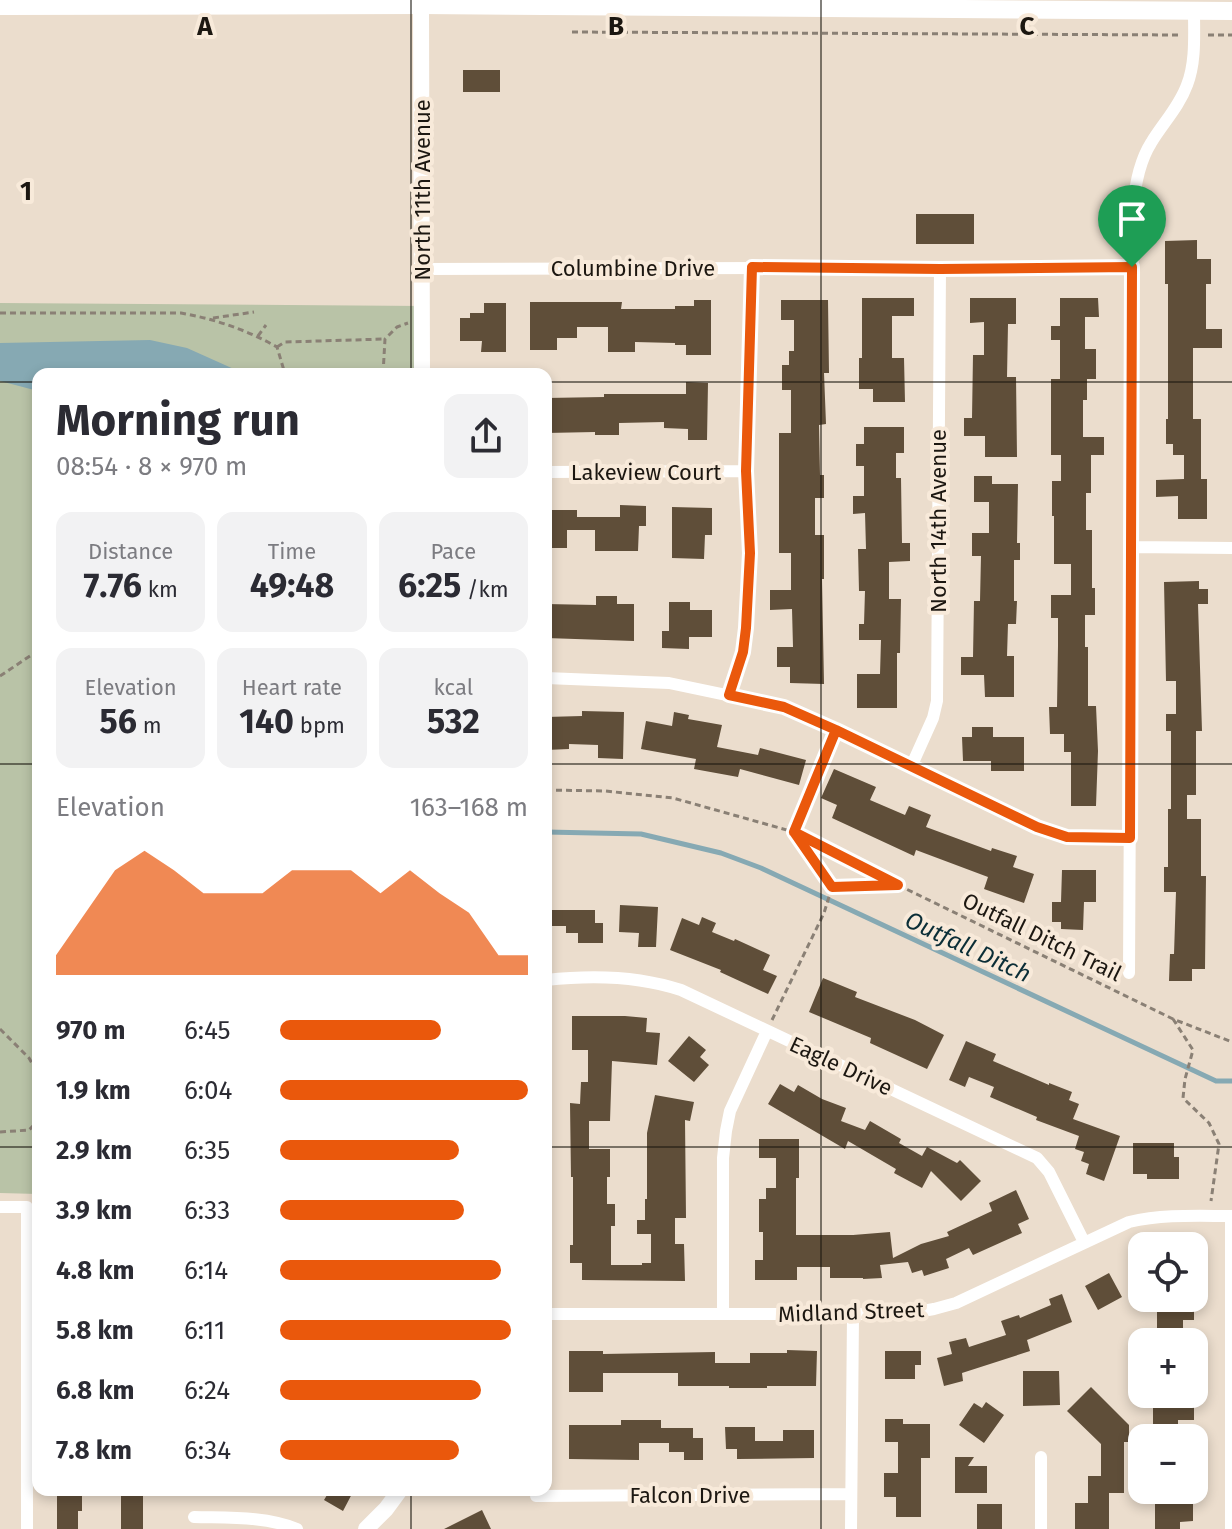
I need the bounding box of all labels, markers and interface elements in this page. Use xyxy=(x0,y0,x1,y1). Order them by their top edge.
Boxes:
text: A xyxy=(196,11,213,42)
text: B xyxy=(608,11,624,42)
text: C xyxy=(1020,11,1035,42)
street label: North 11th Avenue xyxy=(409,99,436,281)
text: 1 xyxy=(20,176,32,207)
pin xyxy=(1098,185,1166,267)
icon: arrive xyxy=(1110,197,1154,241)
street label: Columbine Drive xyxy=(551,255,715,282)
text: Morning run xyxy=(56,394,300,447)
button: share xyxy=(444,394,528,478)
street label: North 14th Avenue xyxy=(925,429,952,613)
text: 08:54 · 8 × 970 m xyxy=(56,451,247,482)
street label: Lakeview Court xyxy=(571,459,721,486)
text: Distance xyxy=(88,538,173,565)
text: Time xyxy=(268,538,316,565)
text: Pace xyxy=(431,538,476,565)
text: 7.76 xyxy=(83,565,142,606)
text: 49:48 xyxy=(250,565,334,606)
text: 6:25 xyxy=(398,565,461,606)
text: km xyxy=(142,576,178,603)
text: /km xyxy=(461,576,509,603)
text: Elevation xyxy=(85,674,177,701)
text: Heart rate xyxy=(242,674,342,701)
text: kcal xyxy=(434,674,473,701)
text: 56 xyxy=(100,701,137,742)
text: 140 xyxy=(239,701,294,742)
text: 532 xyxy=(427,701,480,742)
text: m xyxy=(137,712,162,739)
text: bpm xyxy=(294,712,345,739)
text: Elevation xyxy=(56,792,165,823)
text: 163–168 m xyxy=(410,792,528,823)
street label: Outfall Ditch Trail xyxy=(958,887,1126,987)
water label: Outfall Ditch xyxy=(901,905,1035,989)
text: 970 m xyxy=(56,1015,125,1046)
text: 6:45 xyxy=(184,1015,231,1046)
street label: Eagle Drive xyxy=(785,1030,897,1102)
text: 1.9 km xyxy=(56,1075,131,1106)
text: 6:04 xyxy=(184,1075,232,1106)
text: 2.9 km xyxy=(56,1135,132,1166)
text: 6:35 xyxy=(184,1135,230,1166)
text: 3.9 km xyxy=(56,1195,132,1226)
text: 6:33 xyxy=(184,1195,230,1226)
map controls xyxy=(1128,1232,1208,1504)
button: locate xyxy=(1128,1232,1208,1312)
text: 4.8 km xyxy=(56,1255,135,1286)
text: 6:14 xyxy=(184,1255,228,1286)
street label: Midland Street xyxy=(777,1296,925,1328)
text: 5.8 km xyxy=(56,1315,134,1346)
text: 6:11 xyxy=(184,1315,225,1346)
button: + xyxy=(1128,1328,1208,1408)
text: 6.8 km xyxy=(56,1375,135,1406)
text: 6:24 xyxy=(184,1375,230,1406)
button: − xyxy=(1128,1424,1208,1504)
text: 7.8 km xyxy=(56,1435,132,1466)
text: 6:34 xyxy=(184,1435,231,1466)
street label: Falcon Drive xyxy=(630,1482,750,1509)

